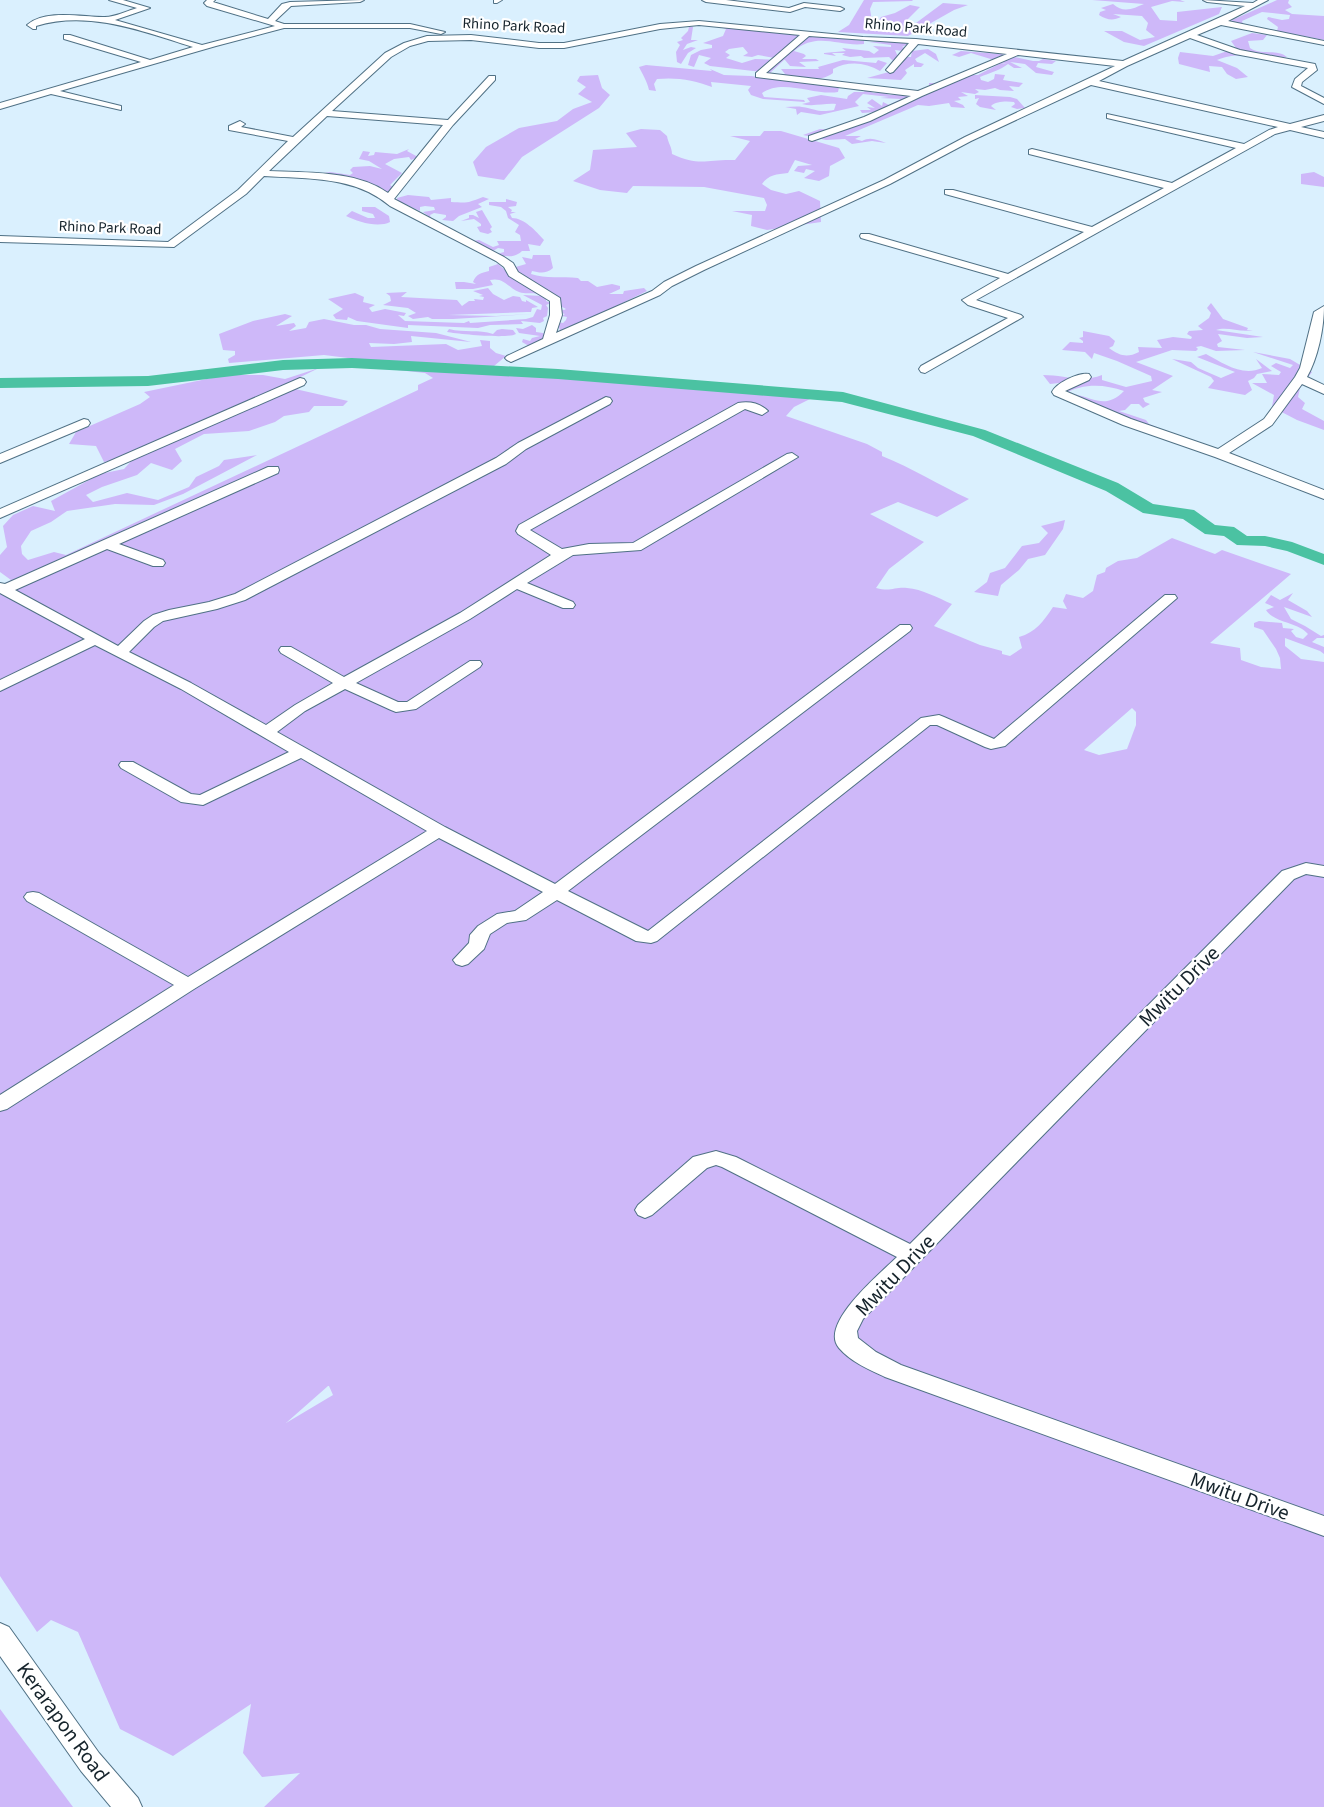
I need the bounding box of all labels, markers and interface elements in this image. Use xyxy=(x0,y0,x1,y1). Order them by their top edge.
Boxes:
street label: Rhino Park Road xyxy=(462,13,566,39)
street label: Rhino Park Road xyxy=(864,13,968,43)
street label: Rhino Park Road xyxy=(58,216,162,240)
street label: Mwitu Drive xyxy=(1132,939,1226,1033)
street label: Mwitu Drive xyxy=(848,1227,942,1323)
street label: Mwitu Drive xyxy=(1186,1464,1294,1528)
street label: Kerarapon Road xyxy=(9,1656,117,1788)

